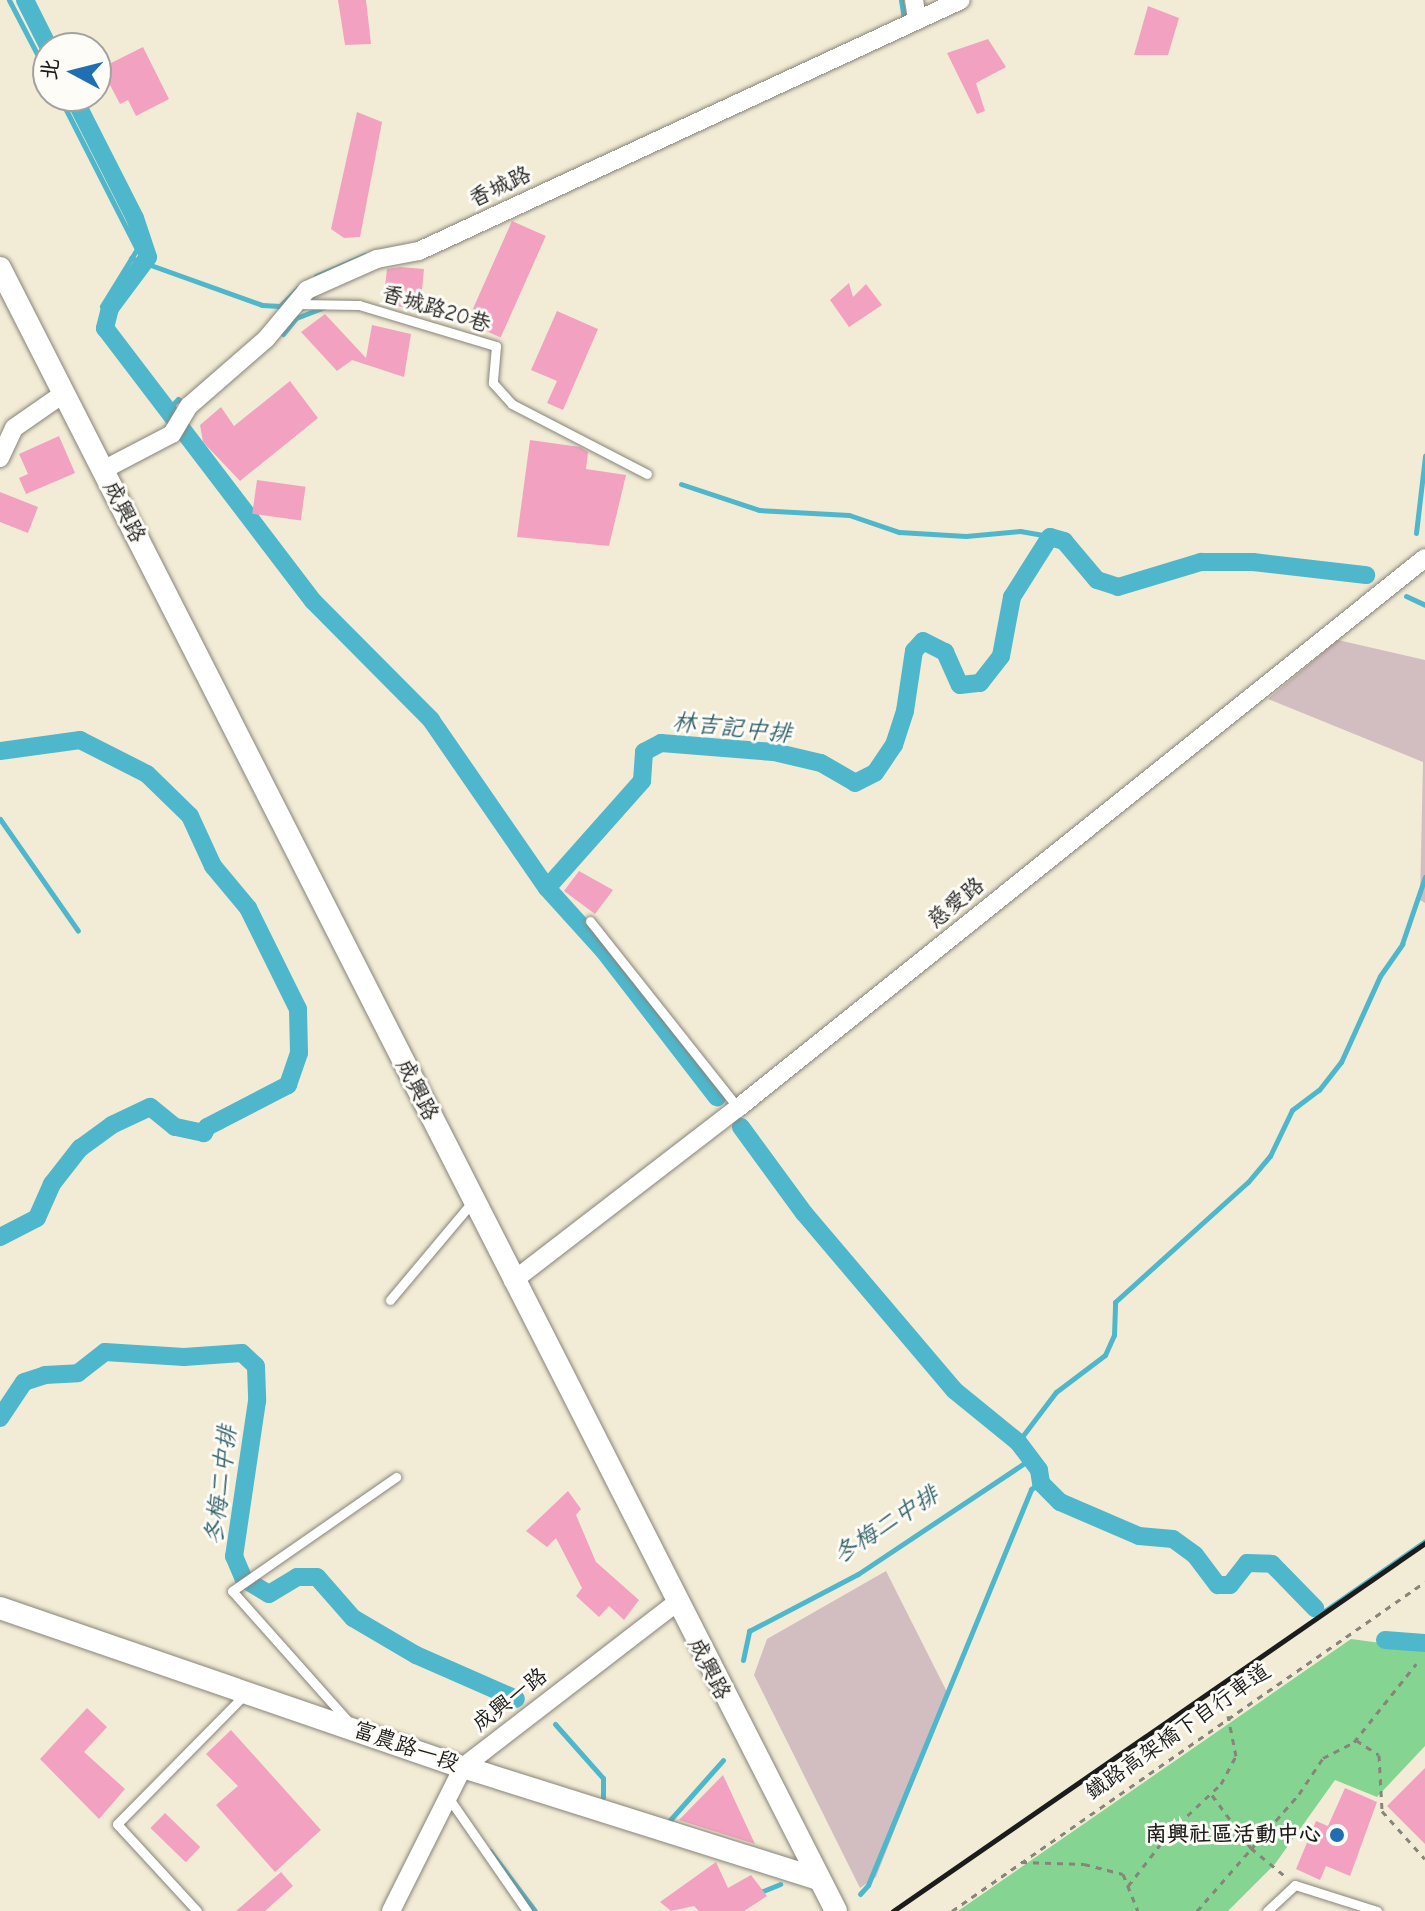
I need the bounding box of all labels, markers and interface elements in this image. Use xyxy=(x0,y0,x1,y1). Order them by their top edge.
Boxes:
north arrow xyxy=(32,32,112,112)
text: 北 xyxy=(36,57,64,82)
street label: 香城路 xyxy=(465,161,535,213)
street label: 香城路20巷 xyxy=(378,280,494,338)
street label: 成興路 xyxy=(97,477,151,547)
water label: 林吉記中排 xyxy=(671,707,793,749)
street label: 慈愛路 xyxy=(922,872,990,934)
street label: 成興路 xyxy=(390,1055,444,1125)
water label: 冬梅二中排 xyxy=(199,1424,243,1546)
water label: 冬梅二中排 xyxy=(828,1480,944,1570)
street label: 成興路 xyxy=(682,1634,736,1704)
street label: 鐵路高架橋下自行車道 xyxy=(1080,1658,1276,1806)
street label: 成興一路 xyxy=(467,1663,553,1737)
street label: 富農路一段 xyxy=(350,1717,462,1777)
place label: 南興社區活動中心 xyxy=(1145,1822,1321,1848)
marker: 南興社區活動中心 xyxy=(1328,1826,1346,1844)

